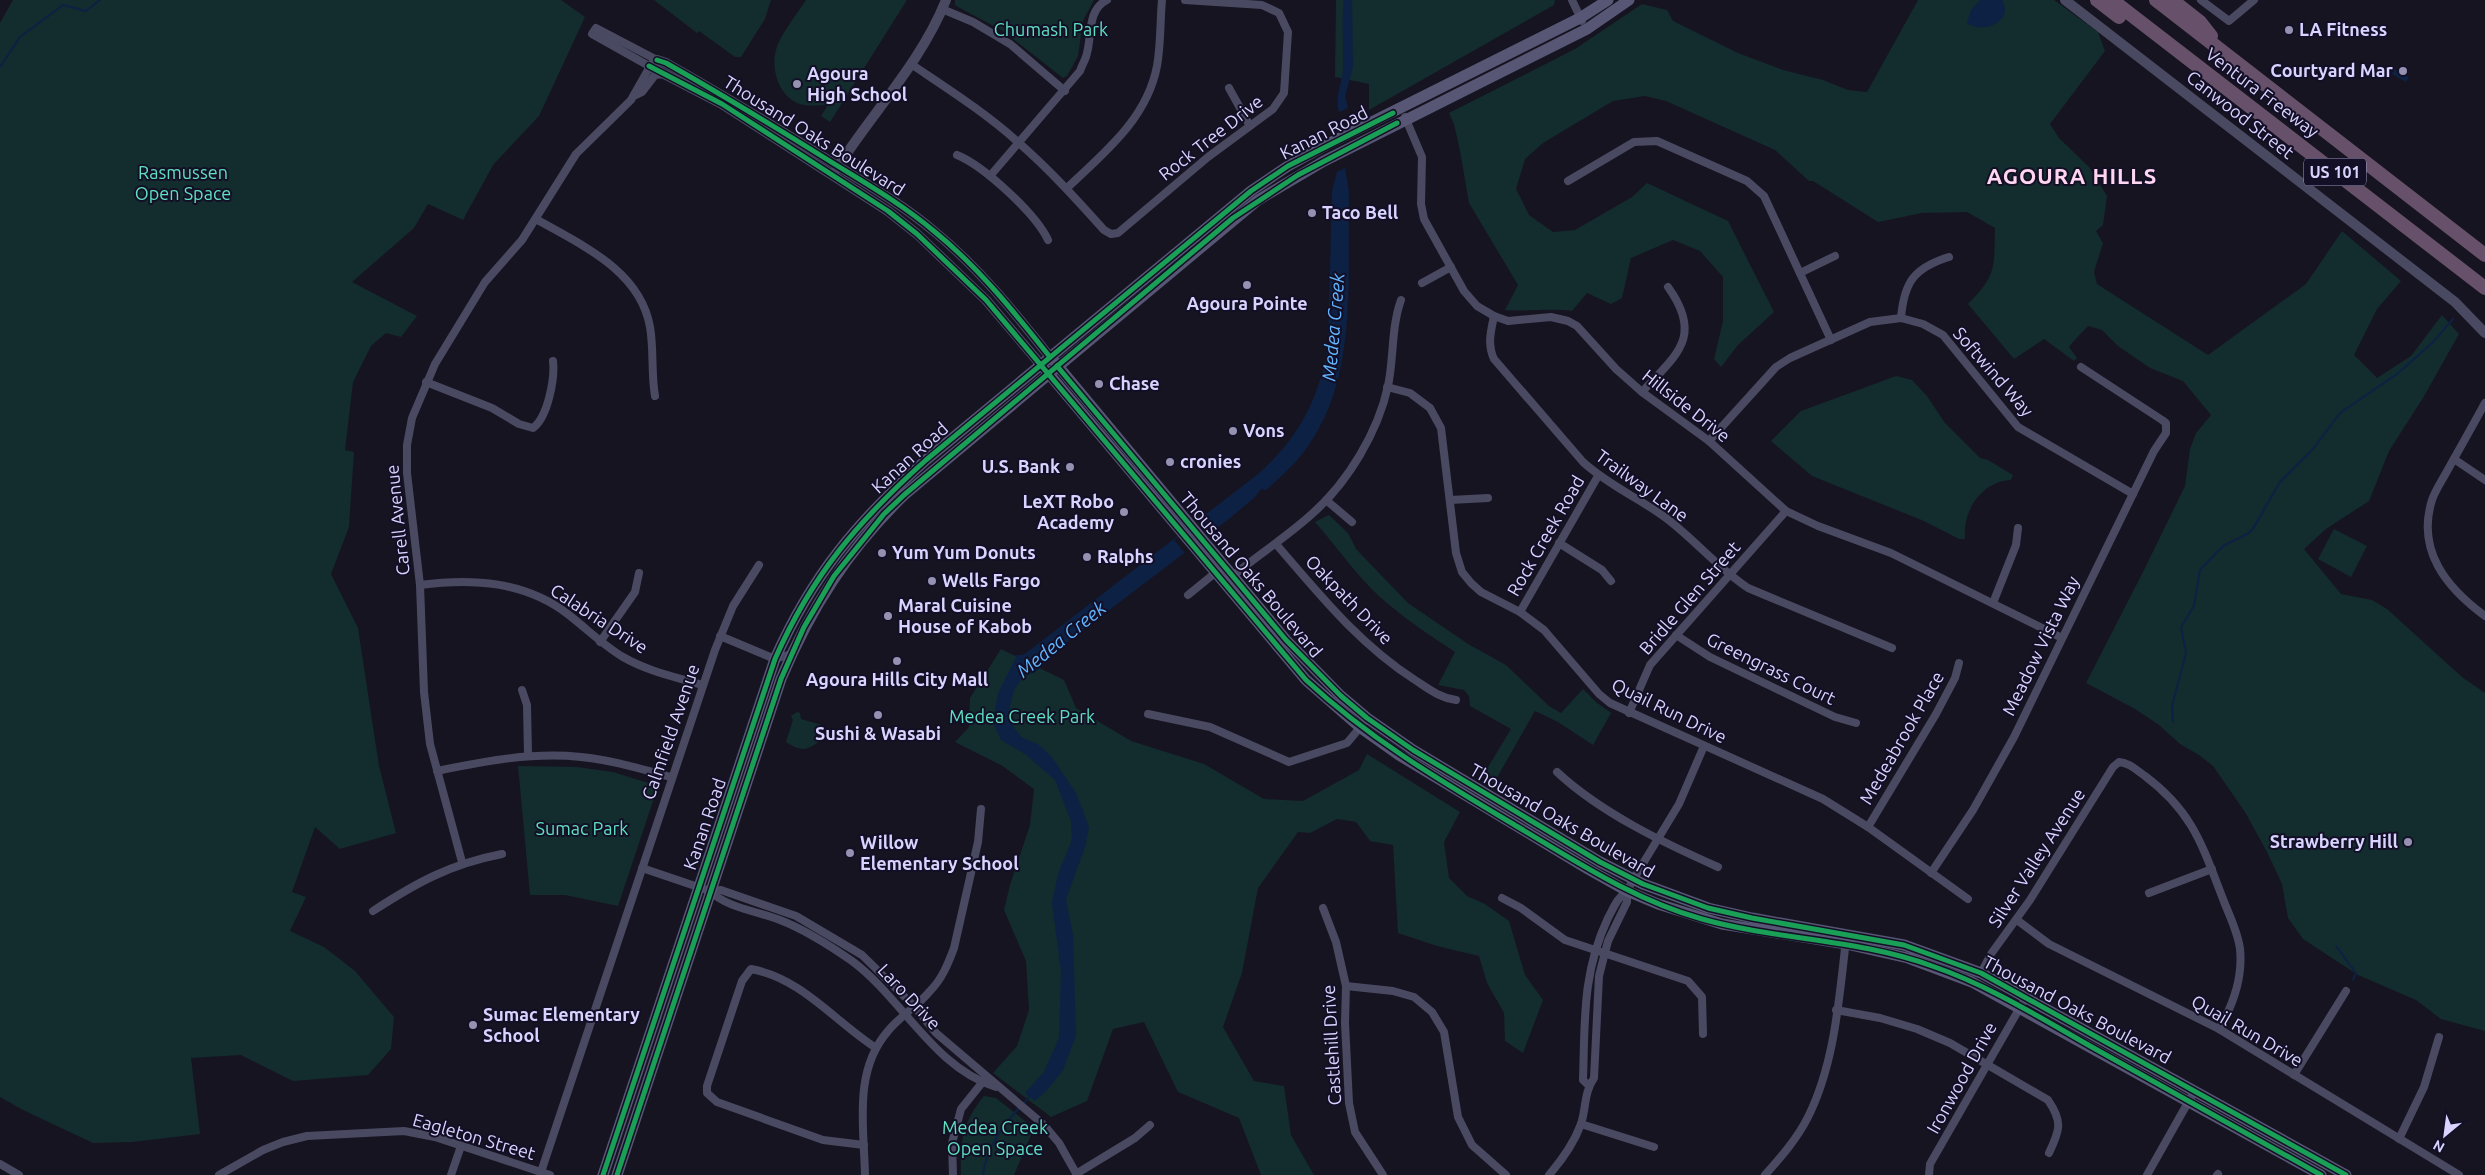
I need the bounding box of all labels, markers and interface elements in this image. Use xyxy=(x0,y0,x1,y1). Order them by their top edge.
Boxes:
park label: Chumash Park xyxy=(994,19,1108,39)
place label: LA Fitness xyxy=(2299,19,2387,39)
marker: LA Fitness xyxy=(2283,24,2295,36)
street label: Ventura Freeway xyxy=(2202,43,2323,141)
place label: Courtyard Mar xyxy=(2270,60,2394,80)
place label: Agoura High School xyxy=(807,63,908,104)
marker: Courtyard Mar xyxy=(2397,65,2409,77)
street label: Canwood Street xyxy=(2183,66,2298,162)
street label: Thousand Oaks Boulevard xyxy=(720,71,909,199)
marker: Agoura High School xyxy=(791,78,803,90)
street label: Rock Tree Drive xyxy=(1155,91,1266,184)
street label: Kanan Road xyxy=(1276,101,1371,163)
road number: US 101 xyxy=(2304,158,2366,186)
park label: Rasmussen Open Space xyxy=(135,162,231,203)
district label: AGOURA HILLS xyxy=(1987,163,2157,188)
place label: Taco Bell xyxy=(1322,202,1399,222)
marker: Taco Bell xyxy=(1306,207,1318,219)
water label: Medea Creek xyxy=(1317,272,1349,382)
marker: Agoura Pointe xyxy=(1241,279,1253,291)
place label: Agoura Pointe xyxy=(1186,293,1308,313)
street label: Softwind Way xyxy=(1950,323,2038,420)
street label: Hillside Drive xyxy=(1639,365,1734,446)
place label: Chase xyxy=(1109,373,1160,393)
marker: Chase xyxy=(1093,378,1105,390)
street label: Kanan Road xyxy=(867,418,952,497)
place label: Vons xyxy=(1243,420,1285,440)
marker: Vons xyxy=(1227,425,1239,437)
street label: Trailway Lane xyxy=(1593,445,1693,525)
place label: cronies xyxy=(1180,451,1241,471)
place label: U.S. Bank xyxy=(982,456,1060,476)
marker: cronies xyxy=(1164,456,1176,468)
marker: U.S. Bank xyxy=(1064,461,1076,473)
street label: Carell Avenue xyxy=(381,464,413,576)
street label: Rock Creek Road xyxy=(1503,472,1588,599)
street label: Thousand Oaks Boulevard xyxy=(1177,488,1327,661)
place label: LeXT Robo Academy xyxy=(1022,491,1114,532)
marker: LeXT Robo Academy xyxy=(1118,506,1130,518)
street label: Bridle Glen Street xyxy=(1635,537,1744,658)
place label: Yum Yum Donuts xyxy=(892,542,1036,562)
place label: Ralphs xyxy=(1097,546,1154,566)
marker: Yum Yum Donuts xyxy=(876,547,888,559)
marker: Ralphs xyxy=(1081,551,1093,563)
street label: Oakpath Drive xyxy=(1302,551,1397,648)
place label: Wells Fargo xyxy=(942,570,1041,590)
street label: Meadow Vista Way xyxy=(1998,572,2083,719)
marker: Wells Fargo xyxy=(926,575,938,587)
street label: Calabria Drive xyxy=(547,579,652,657)
place label: Maral Cuisine House of Kabob xyxy=(898,595,1032,636)
water label: Medea Creek xyxy=(1012,596,1110,682)
marker: Maral Cuisine House of Kabob xyxy=(882,610,894,622)
street label: Greengrass Court xyxy=(1704,628,1839,708)
marker: Agoura Hills City Mall xyxy=(891,655,903,667)
street label: Calmfield Avenue xyxy=(638,661,703,802)
street label: Medeabrook Place xyxy=(1855,668,1947,807)
place label: Agoura Hills City Mall xyxy=(806,669,989,689)
street label: Quail Run Drive xyxy=(1608,674,1730,747)
park label: Medea Creek Park xyxy=(949,706,1095,726)
marker: Sushi & Wasabi xyxy=(872,709,884,721)
place label: Sushi & Wasabi xyxy=(815,723,941,743)
street label: Thousand Oaks Boulevard xyxy=(1467,759,1658,881)
street label: Kanan Road xyxy=(679,775,729,872)
street label: Silver Valley Avenue xyxy=(1984,784,2088,931)
park label: Sumac Park xyxy=(536,818,628,838)
place label: Strawberry Hill xyxy=(2270,831,2399,851)
place label: Willow Elementary School xyxy=(860,832,1019,873)
marker: Strawberry Hill xyxy=(2402,836,2414,848)
marker: Willow Elementary School xyxy=(844,847,856,859)
street label: Thousand Oaks Boulevard xyxy=(1980,951,2175,1067)
street label: Laro Drive xyxy=(874,959,945,1033)
street label: Castlehill Drive xyxy=(1318,984,1344,1106)
street label: Quail Run Drive xyxy=(2188,990,2307,1071)
place label: Sumac Elementary School xyxy=(483,1004,640,1045)
street label: Ironwood Drive xyxy=(1922,1018,2000,1137)
marker: Sumac Elementary School xyxy=(467,1019,479,1031)
street label: Eagleton Street xyxy=(411,1109,538,1163)
north arrow xyxy=(2420,1110,2470,1160)
park label: Medea Creek Open Space xyxy=(942,1117,1048,1158)
text: N xyxy=(2430,1137,2447,1156)

